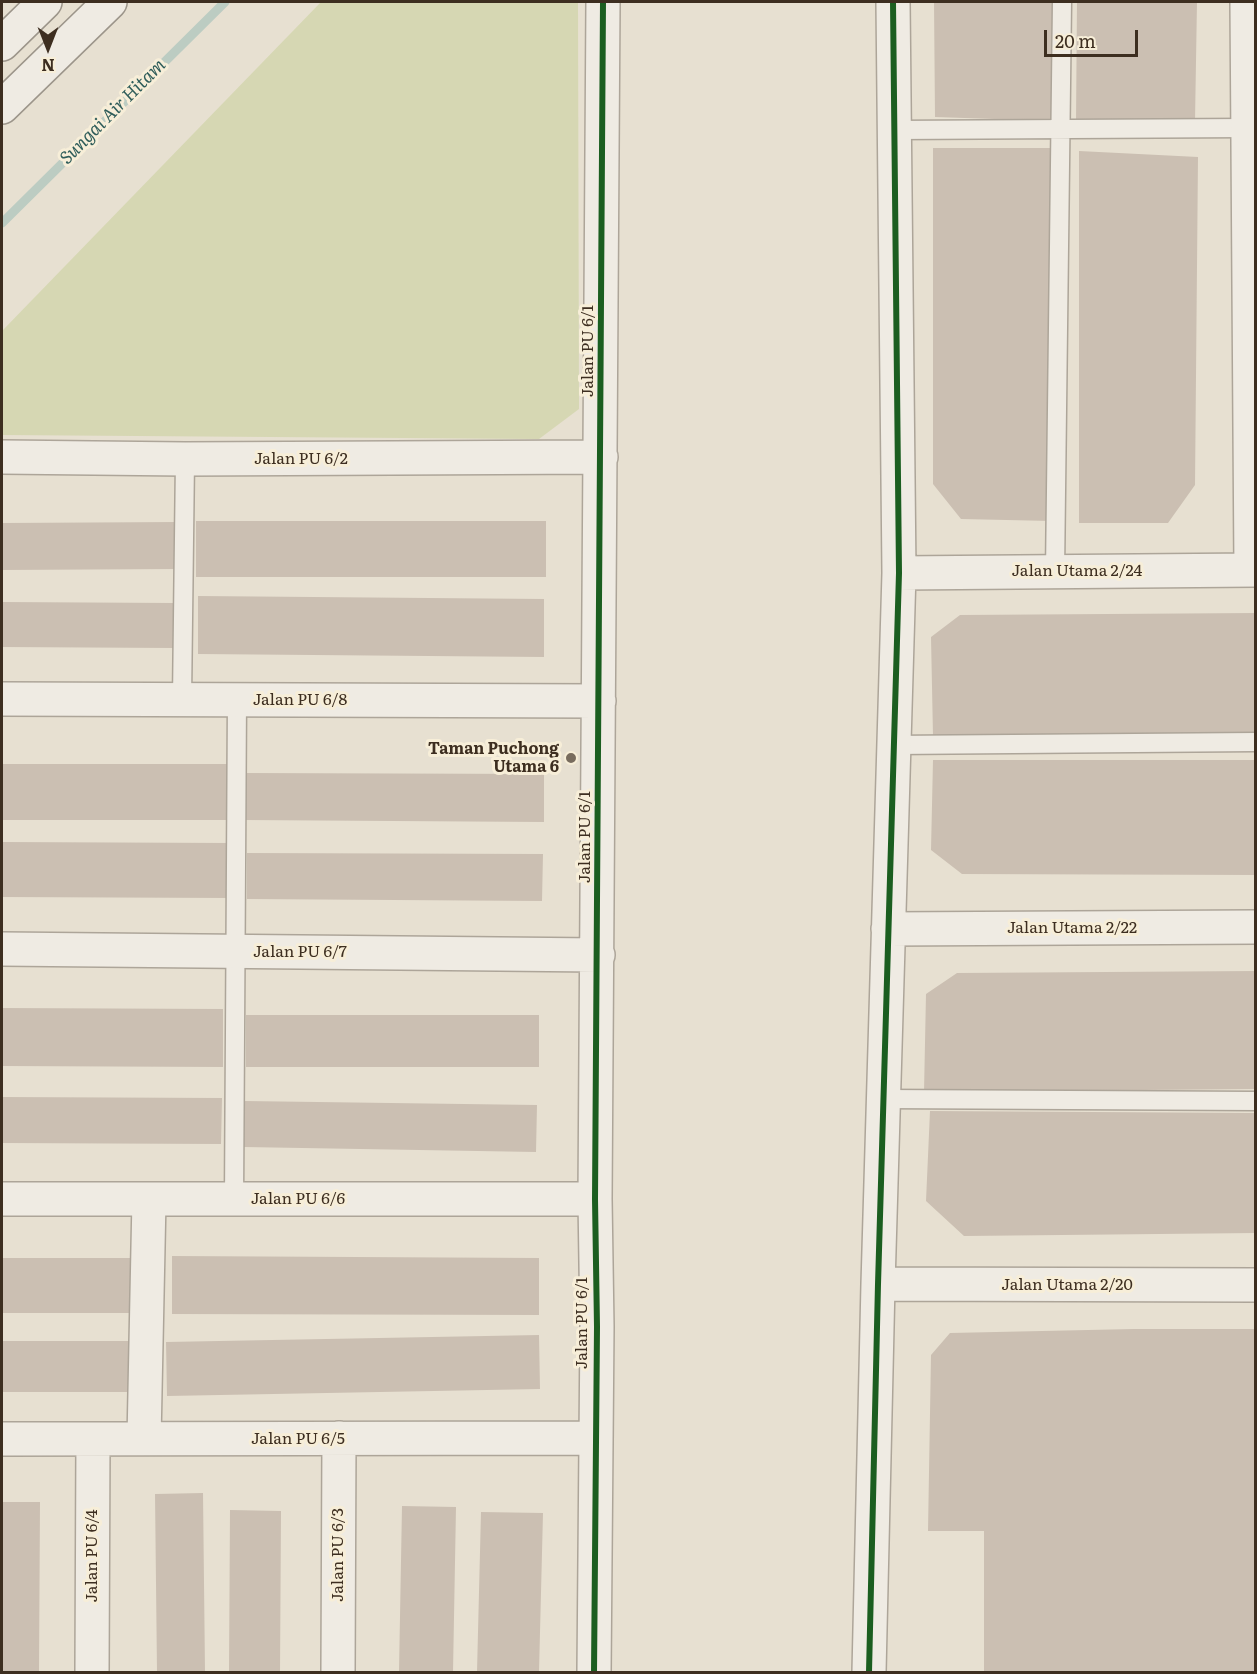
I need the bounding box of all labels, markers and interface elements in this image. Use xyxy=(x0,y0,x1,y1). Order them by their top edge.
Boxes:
north arrow xyxy=(18,18,78,78)
scale bar xyxy=(1047,18,1142,56)
text: 20 m xyxy=(1055,27,1096,54)
text: N xyxy=(41,54,55,78)
water label: Sungai Air Hitam xyxy=(56,55,170,169)
street label: Jalan PU 6/1 xyxy=(578,305,598,397)
street label: Jalan PU 6/2 xyxy=(254,449,348,469)
street label: Jalan Utama 2/24 xyxy=(1012,561,1142,581)
street label: Jalan PU 6/8 xyxy=(253,690,347,710)
place label: Taman Puchong Utama 6 xyxy=(428,739,559,777)
marker: Taman Puchong Utama 6 xyxy=(564,751,578,765)
street label: Jalan PU 6/1 xyxy=(575,791,595,883)
street label: Jalan Utama 2/22 xyxy=(1007,918,1137,938)
street label: Jalan PU 6/7 xyxy=(253,942,347,962)
street label: Jalan PU 6/6 xyxy=(251,1189,345,1209)
street label: Jalan Utama 2/20 xyxy=(1001,1275,1133,1295)
street label: Jalan PU 6/1 xyxy=(572,1277,592,1369)
street label: Jalan PU 6/5 xyxy=(251,1429,345,1449)
street label: Jalan PU 6/3 xyxy=(328,1508,348,1602)
street label: Jalan PU 6/4 xyxy=(82,1510,102,1602)

